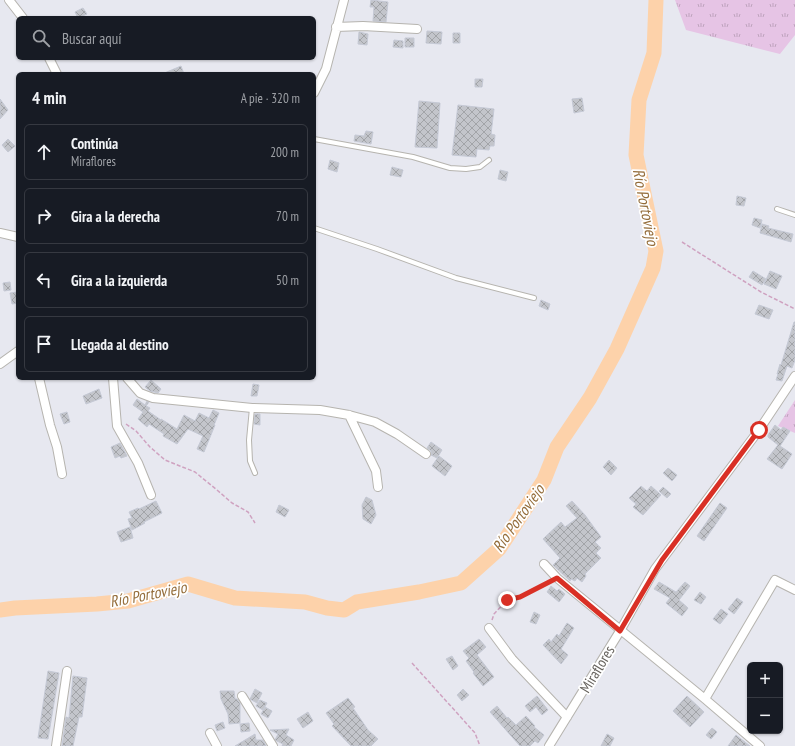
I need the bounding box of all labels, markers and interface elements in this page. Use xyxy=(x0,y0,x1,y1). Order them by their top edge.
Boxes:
search box xyxy=(16,16,316,60)
icon: search xyxy=(30,27,52,49)
text: Buscar aquí xyxy=(62,29,122,48)
text: 4 min xyxy=(32,87,66,109)
text: A pie · 320 m xyxy=(241,90,300,107)
text: Continúa xyxy=(71,134,118,153)
icon: ahead xyxy=(33,141,55,163)
text: 200 m xyxy=(270,144,299,161)
text: Miraflores xyxy=(71,153,116,170)
water label: Río Portoviejo xyxy=(629,167,663,248)
icon: right xyxy=(33,205,55,227)
text: Gira a la derecha xyxy=(71,207,160,226)
text: 70 m xyxy=(276,208,299,225)
icon: left xyxy=(33,269,55,291)
text: Gira a la izquierda xyxy=(71,271,167,290)
text: 50 m xyxy=(276,272,299,289)
icon: arrive xyxy=(33,333,55,355)
text: Llegada al destino xyxy=(71,335,169,354)
route start xyxy=(750,421,768,439)
water label: Río Portoviejo xyxy=(488,480,549,556)
water label: Río Portoviejo xyxy=(108,577,189,611)
route end xyxy=(498,591,516,609)
street label: Miraflores xyxy=(576,642,618,696)
map controls xyxy=(747,662,783,734)
button: + xyxy=(747,662,783,698)
button: − xyxy=(747,698,783,734)

